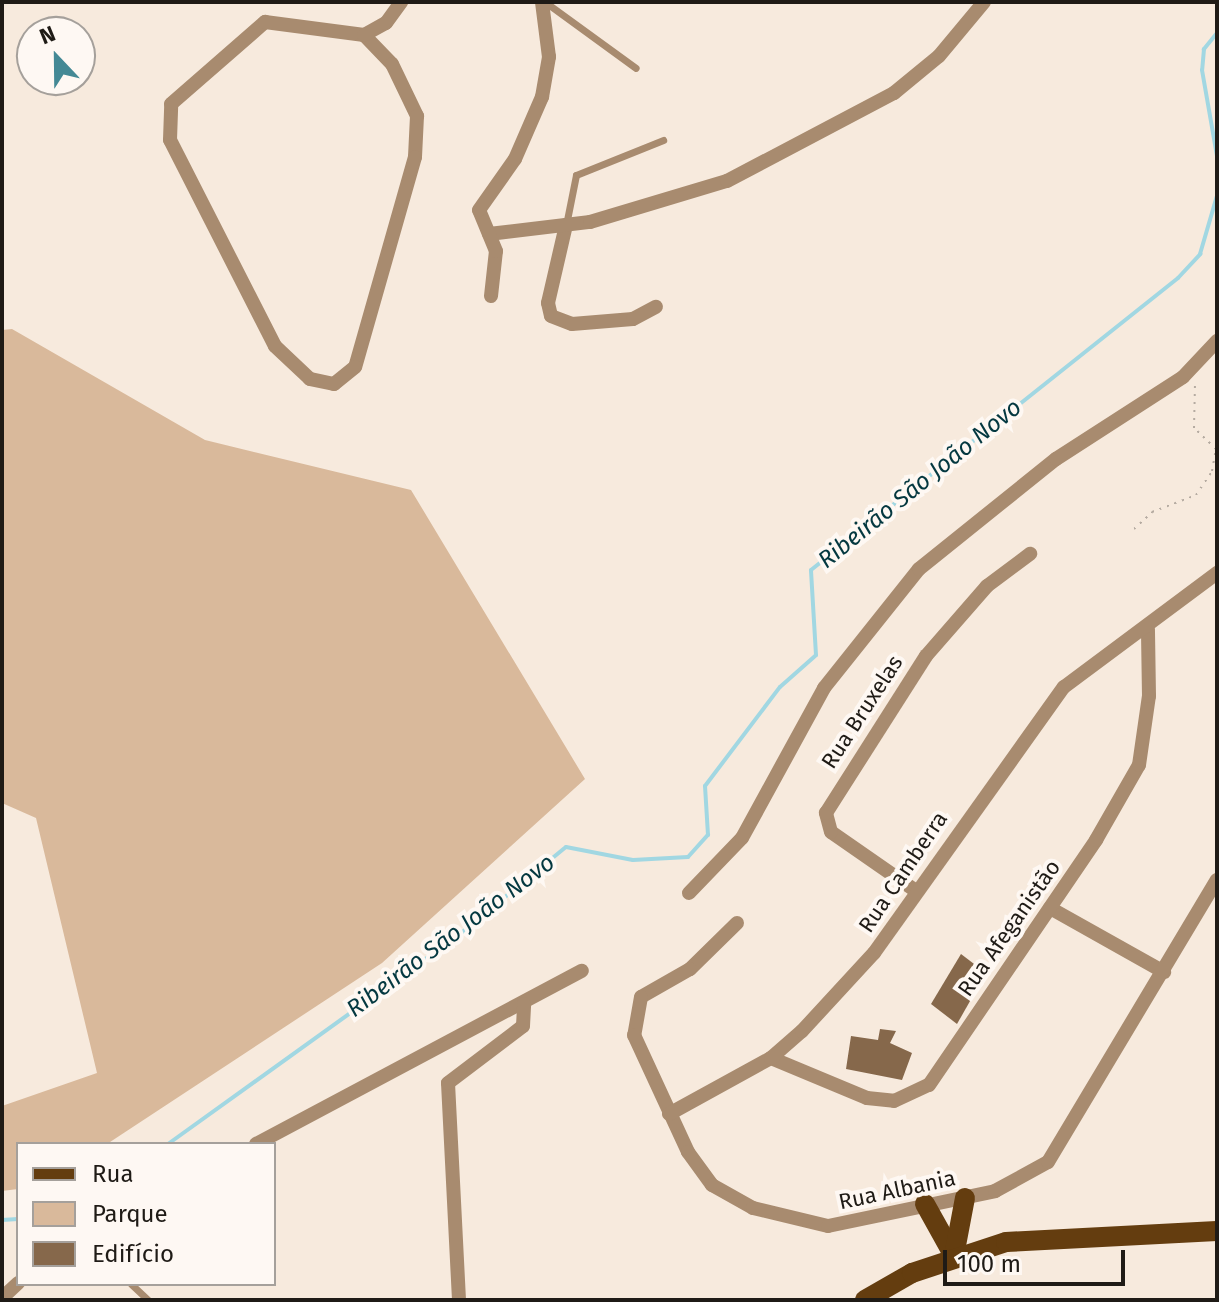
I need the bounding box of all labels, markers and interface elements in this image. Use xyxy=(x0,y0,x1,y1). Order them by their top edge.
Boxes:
north arrow xyxy=(16,16,96,96)
text: N xyxy=(36,20,59,50)
water label: Ribeirão São João Novo xyxy=(813,393,1027,575)
street label: Rua Bruxelas xyxy=(816,651,908,773)
street label: Rua Camberra xyxy=(853,807,953,937)
water label: Ribeirão São João Novo xyxy=(341,848,561,1024)
street label: Rua Afeganistão xyxy=(952,855,1066,1001)
legend xyxy=(16,1142,276,1286)
text: Rua xyxy=(92,1160,134,1188)
street label: Rua Albania xyxy=(836,1165,958,1215)
text: Parque xyxy=(92,1200,168,1228)
scale bar xyxy=(947,1234,1129,1284)
text: Edifício xyxy=(92,1240,174,1268)
text: 100 m xyxy=(957,1250,1021,1278)

